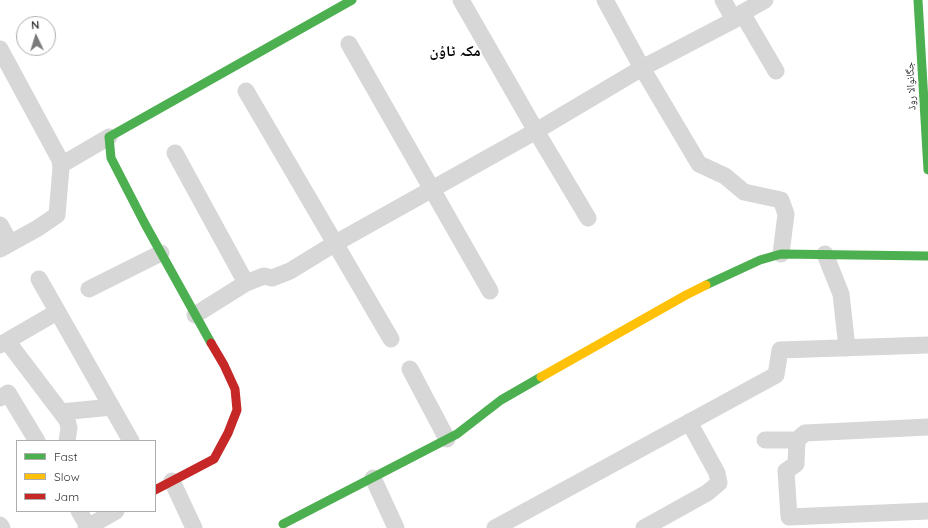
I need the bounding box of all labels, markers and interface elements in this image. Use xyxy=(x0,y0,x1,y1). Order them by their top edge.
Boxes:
north arrow xyxy=(16,16,56,56)
text: N xyxy=(31,18,40,32)
district label: مکہ ٹاؤن xyxy=(429,42,481,60)
street label: جگانوالا روڈ xyxy=(903,62,919,110)
legend xyxy=(16,440,156,512)
text: Fast xyxy=(54,449,78,464)
text: Slow xyxy=(54,469,80,484)
text: Jam xyxy=(54,489,79,504)

